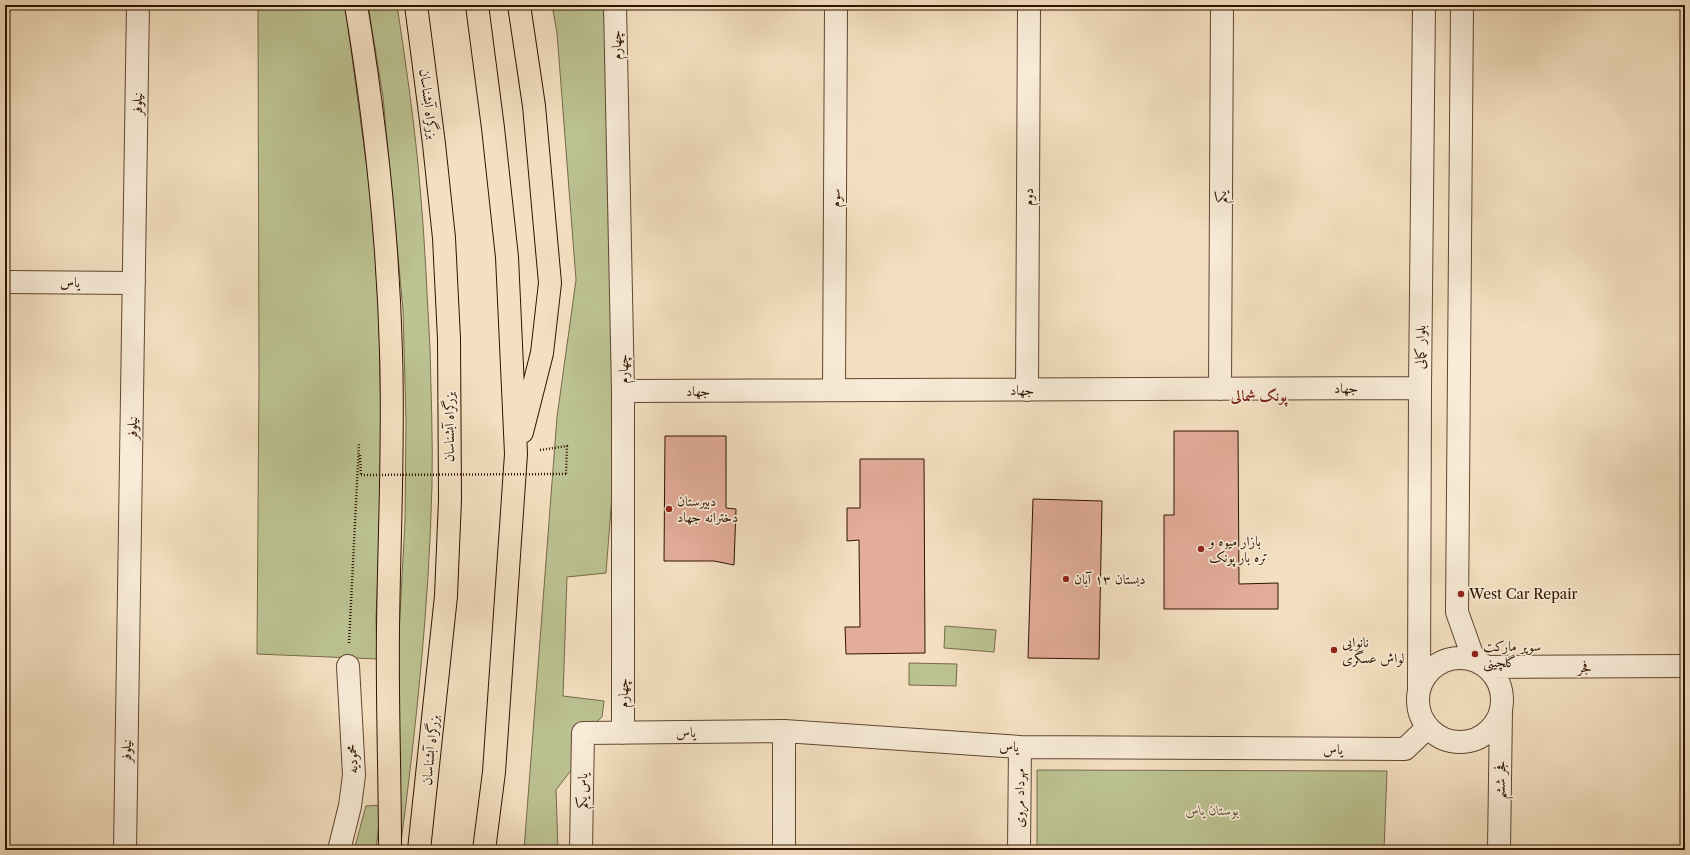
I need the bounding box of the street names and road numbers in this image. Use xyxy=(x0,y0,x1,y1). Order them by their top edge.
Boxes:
street label: چهارم xyxy=(607,30,629,60)
street label: بزرگراه آبشناسان xyxy=(416,68,442,141)
street label: نیلوفر xyxy=(128,92,146,118)
street label: سوم xyxy=(826,188,848,208)
street label: دوم xyxy=(1019,188,1041,206)
street label: یکم xyxy=(1212,189,1235,203)
street label: یاس xyxy=(60,273,81,291)
street label: بلوار کمالی xyxy=(1411,324,1429,369)
street label: چهارم xyxy=(614,354,636,384)
street label: جهاد xyxy=(1334,379,1358,397)
street label: جهاد xyxy=(1010,381,1034,399)
street label: جهاد xyxy=(686,382,710,400)
street label: بزرگراه آبشناسان xyxy=(440,391,458,462)
street label: نیلوفر xyxy=(123,416,141,442)
street label: فجر xyxy=(1576,658,1592,676)
street label: چهارم xyxy=(614,678,636,708)
street label: بزرگراه آبشناسان xyxy=(417,713,443,786)
street label: یاس xyxy=(676,723,697,741)
street label: یاس xyxy=(999,736,1021,756)
street label: نیلوفر xyxy=(117,739,135,765)
street label: یاس xyxy=(1323,740,1344,758)
street label: محمودیه xyxy=(342,744,362,774)
street label: فجر ششم xyxy=(1491,760,1514,800)
street label: مهرداد مروی xyxy=(1009,768,1030,828)
street label: یاس یکم xyxy=(573,772,596,809)

